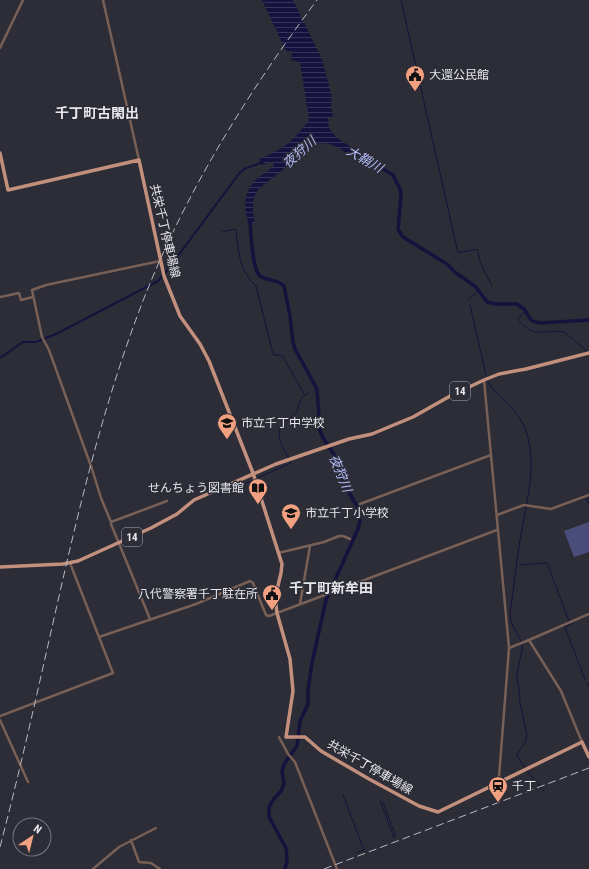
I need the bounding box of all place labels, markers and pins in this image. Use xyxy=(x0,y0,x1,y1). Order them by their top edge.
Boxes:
public building icon: 大還公民館 xyxy=(404,64,426,92)
place label: 大還公民館 xyxy=(429,68,489,82)
school or university icon: 市立千丁中学校 xyxy=(216,412,238,440)
place label: 市立千丁中学校 xyxy=(241,416,325,430)
library icon: せんちょう図書館 xyxy=(247,477,269,505)
place label: せんちょう図書館 xyxy=(148,481,244,495)
school or university icon: 市立千丁小学校 xyxy=(280,502,302,530)
place label: 市立千丁小学校 xyxy=(305,506,389,520)
public building icon: 八代警察署千丁駐在所 xyxy=(261,583,283,611)
place label: 八代警察署千丁駐在所 xyxy=(138,587,258,601)
station icon: 千丁 xyxy=(487,775,509,803)
place label: 千丁 xyxy=(512,779,536,793)

